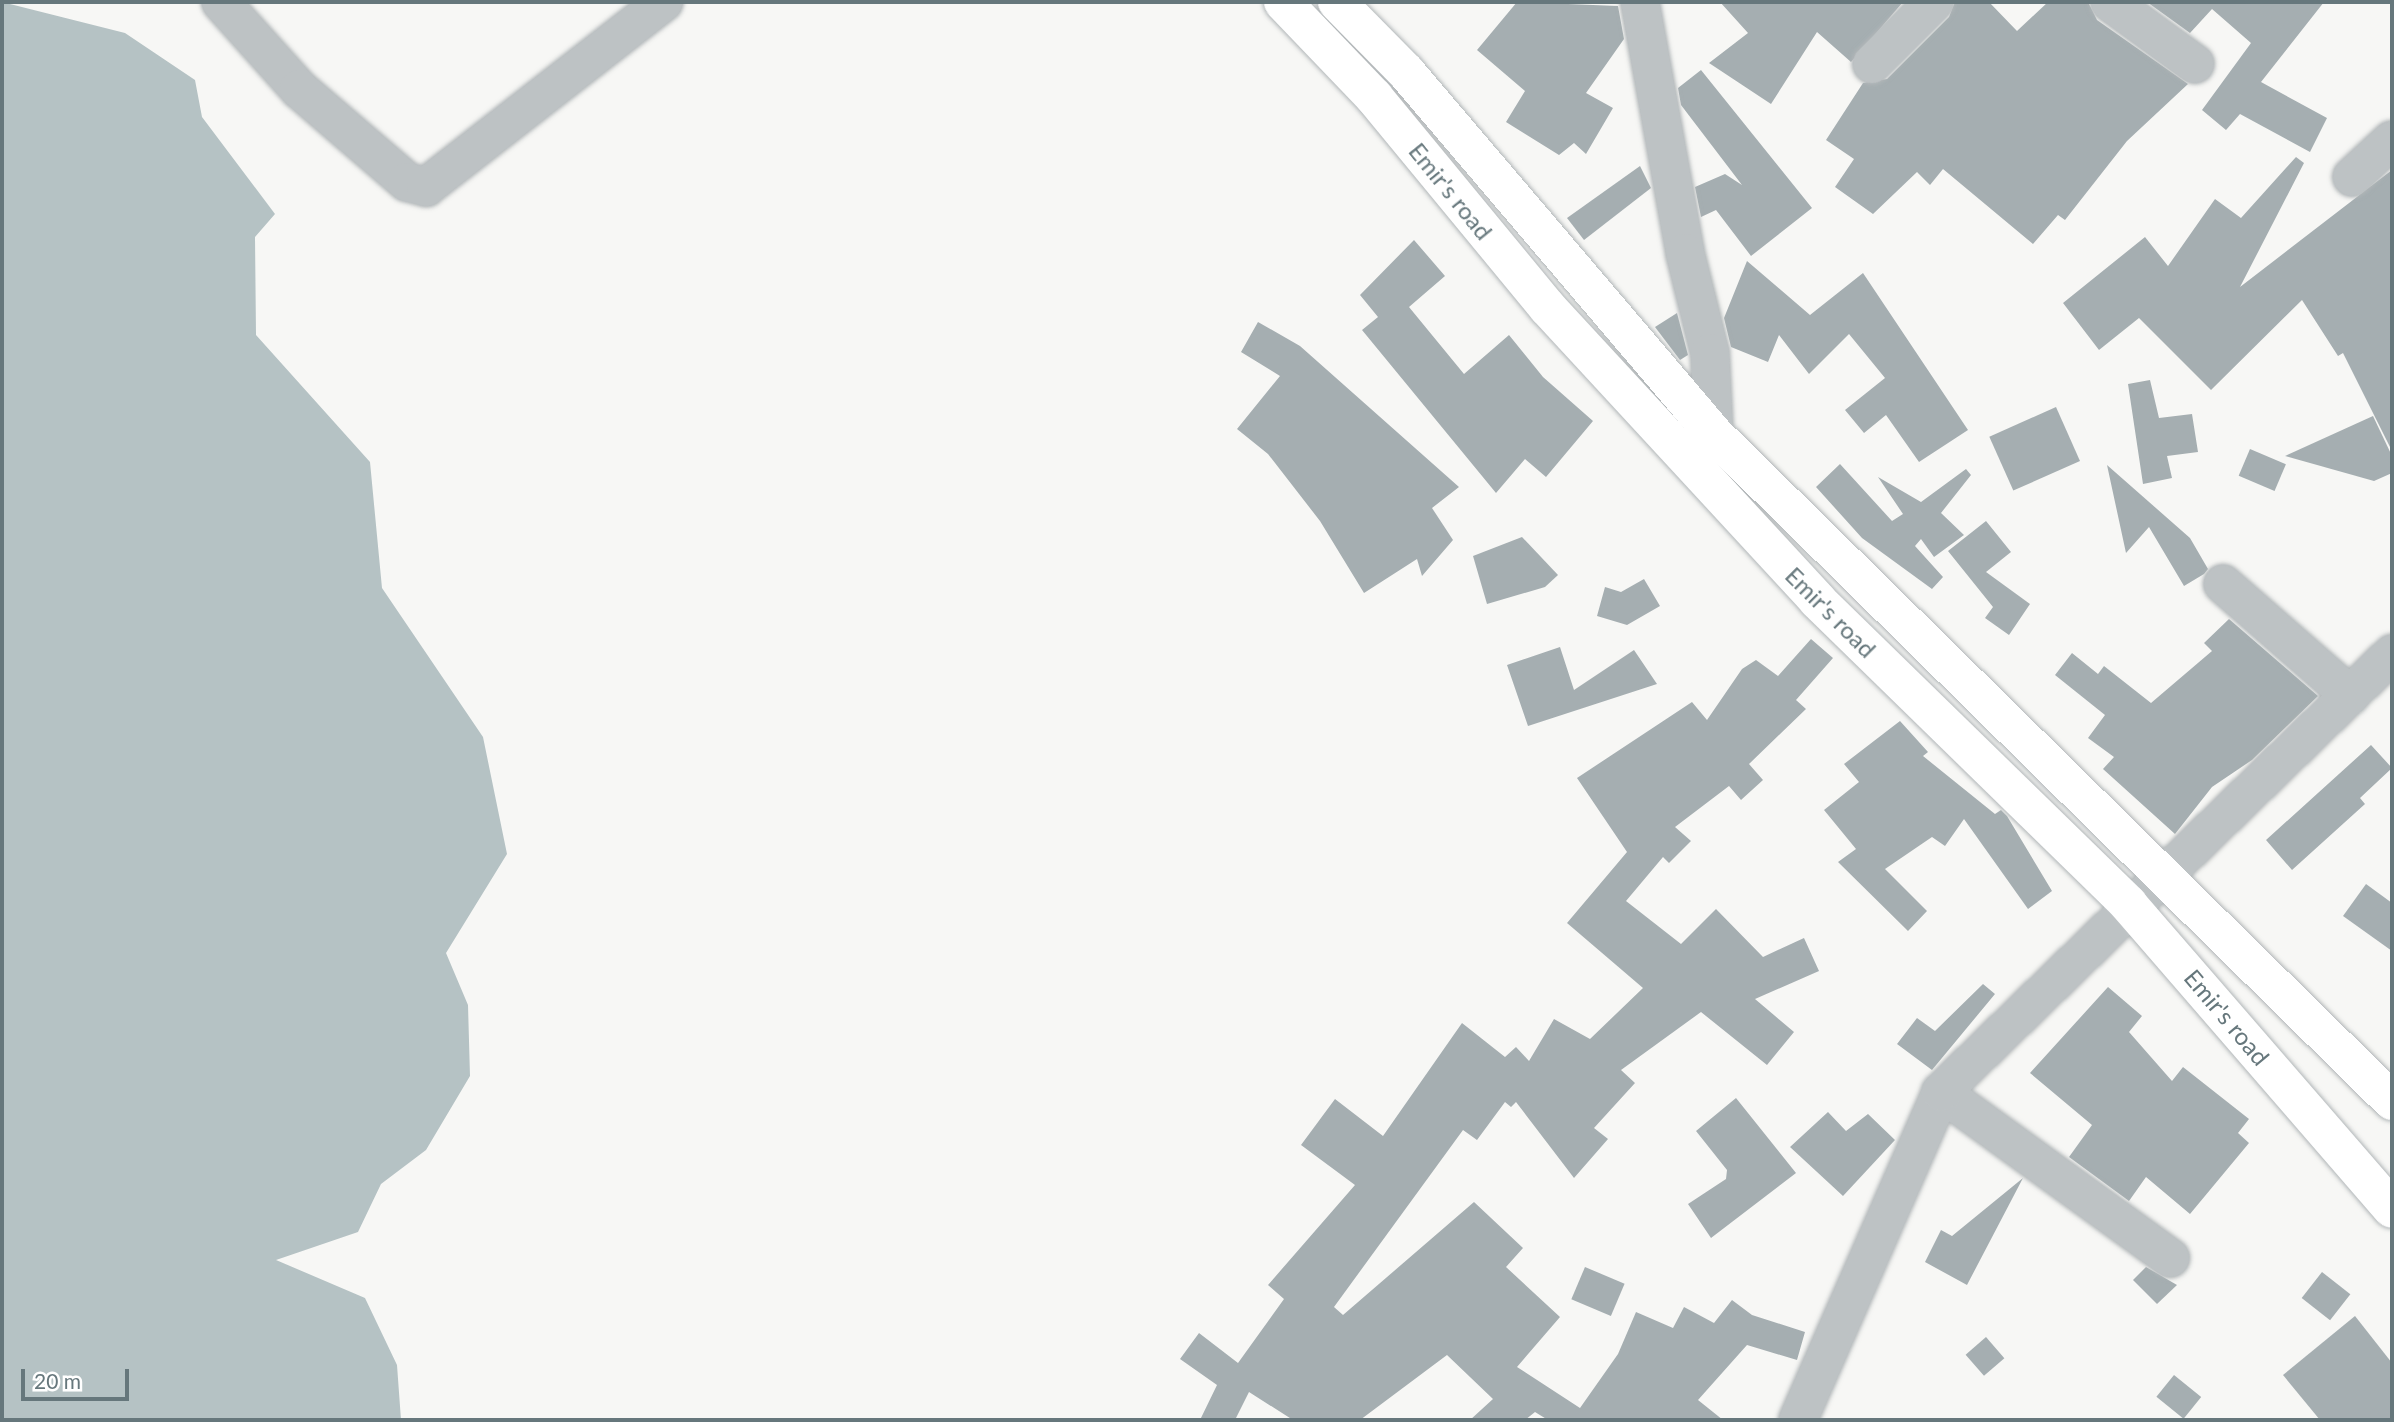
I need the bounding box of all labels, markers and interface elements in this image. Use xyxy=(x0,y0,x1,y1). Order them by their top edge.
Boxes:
street label: Emir's road xyxy=(1403,137,1499,245)
street label: Emir's road xyxy=(1780,561,1882,663)
street label: Emir's road xyxy=(2179,963,2275,1071)
scale bar xyxy=(24,1356,133,1400)
text: 20 m xyxy=(34,1368,81,1393)

